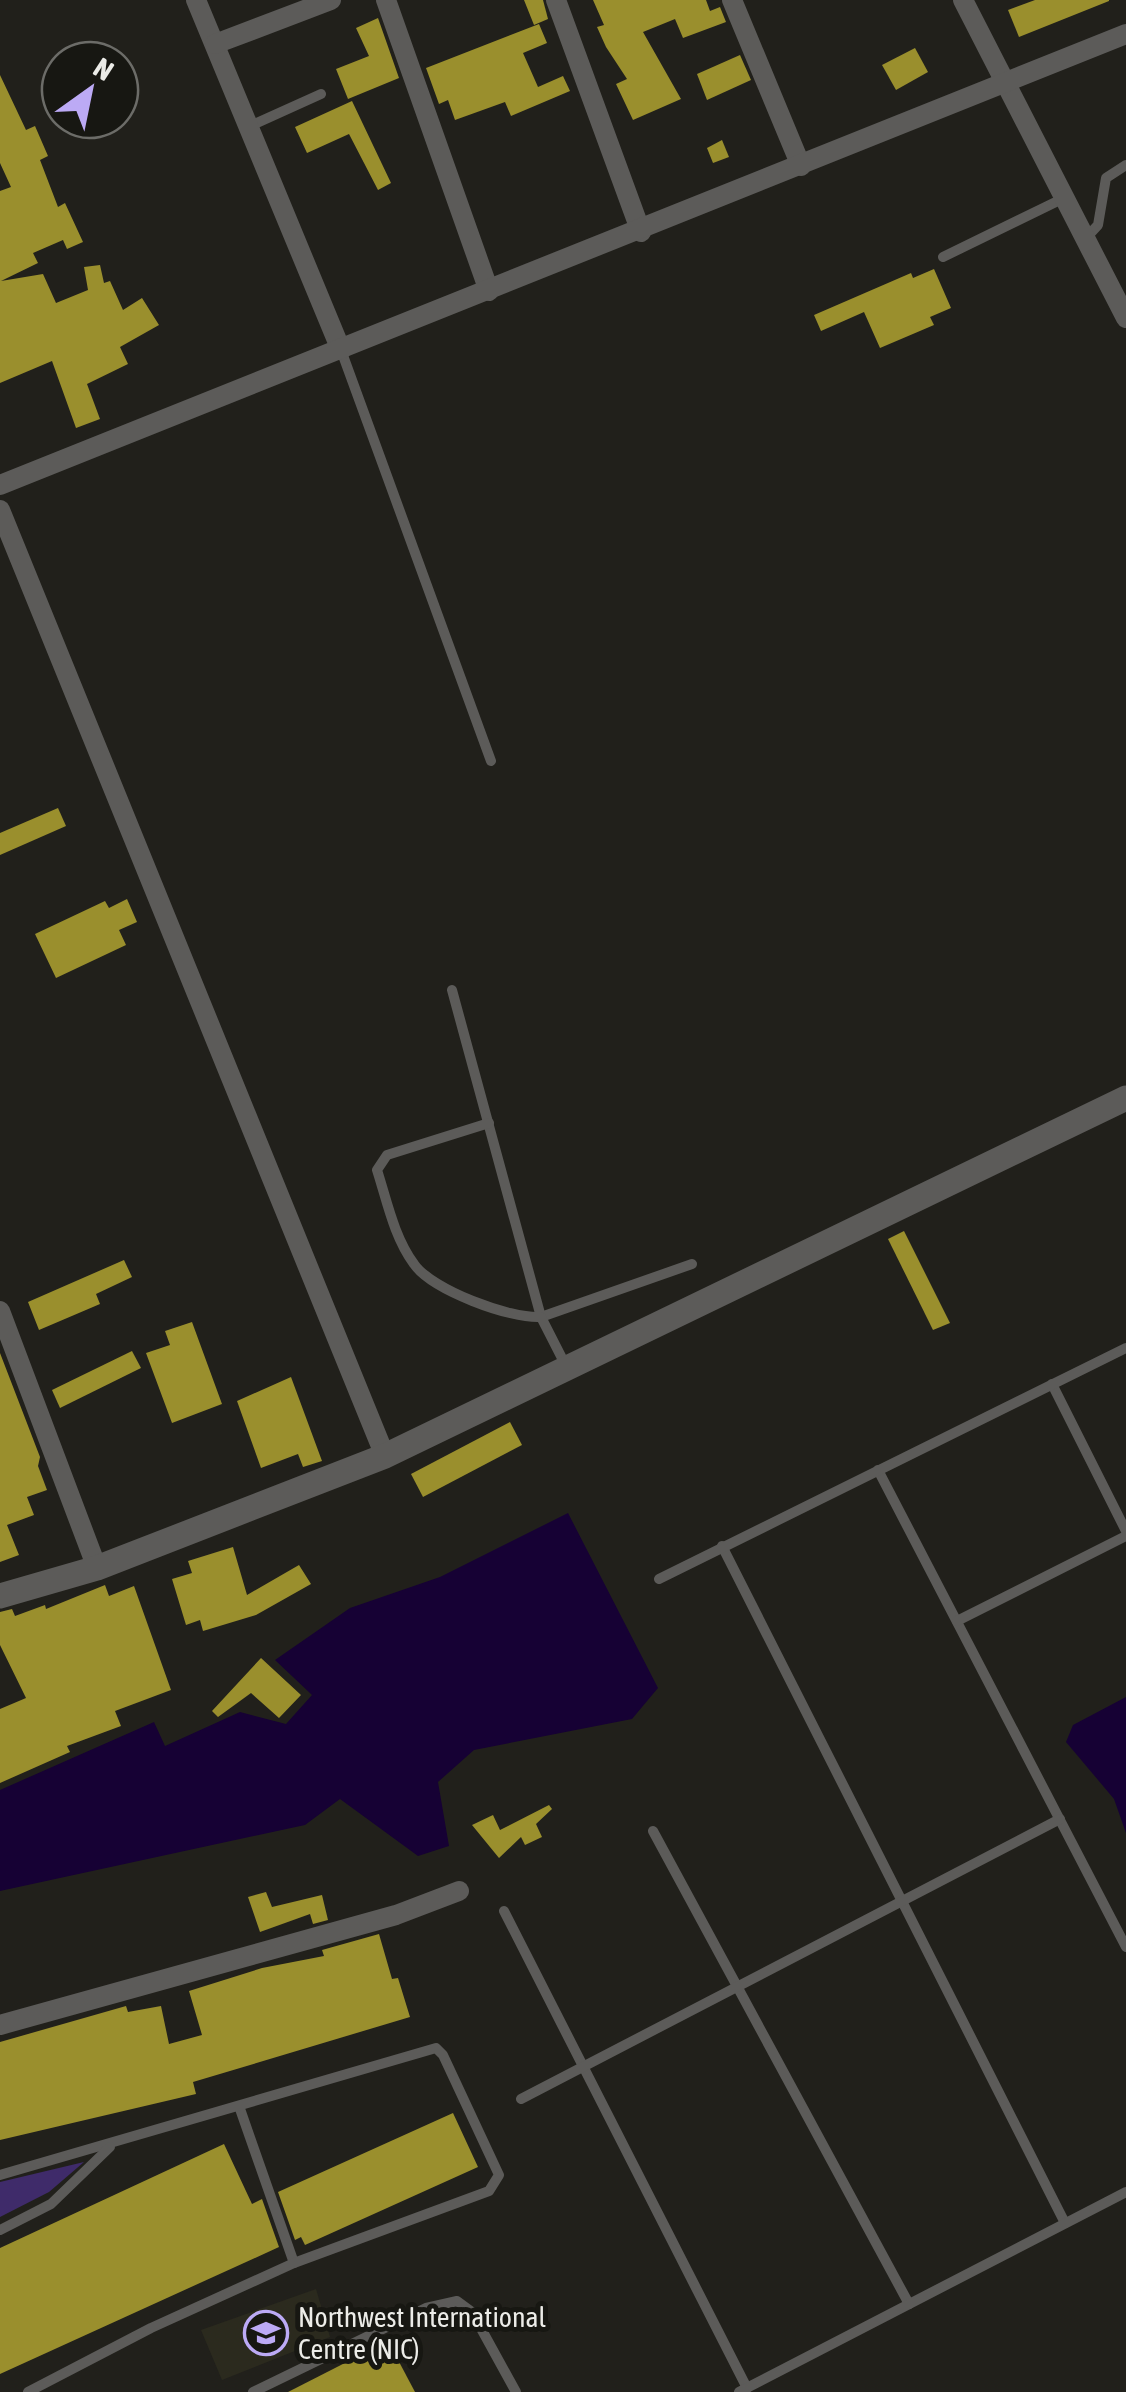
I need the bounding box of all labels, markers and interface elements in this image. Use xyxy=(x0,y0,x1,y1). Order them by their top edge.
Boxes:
north arrow xyxy=(40,40,140,140)
text: N xyxy=(88,51,119,87)
place label: Northwest International Centre (NIC) xyxy=(298,2301,547,2365)
school or university icon: Northwest International Centre (NIC) xyxy=(243,2310,289,2356)

